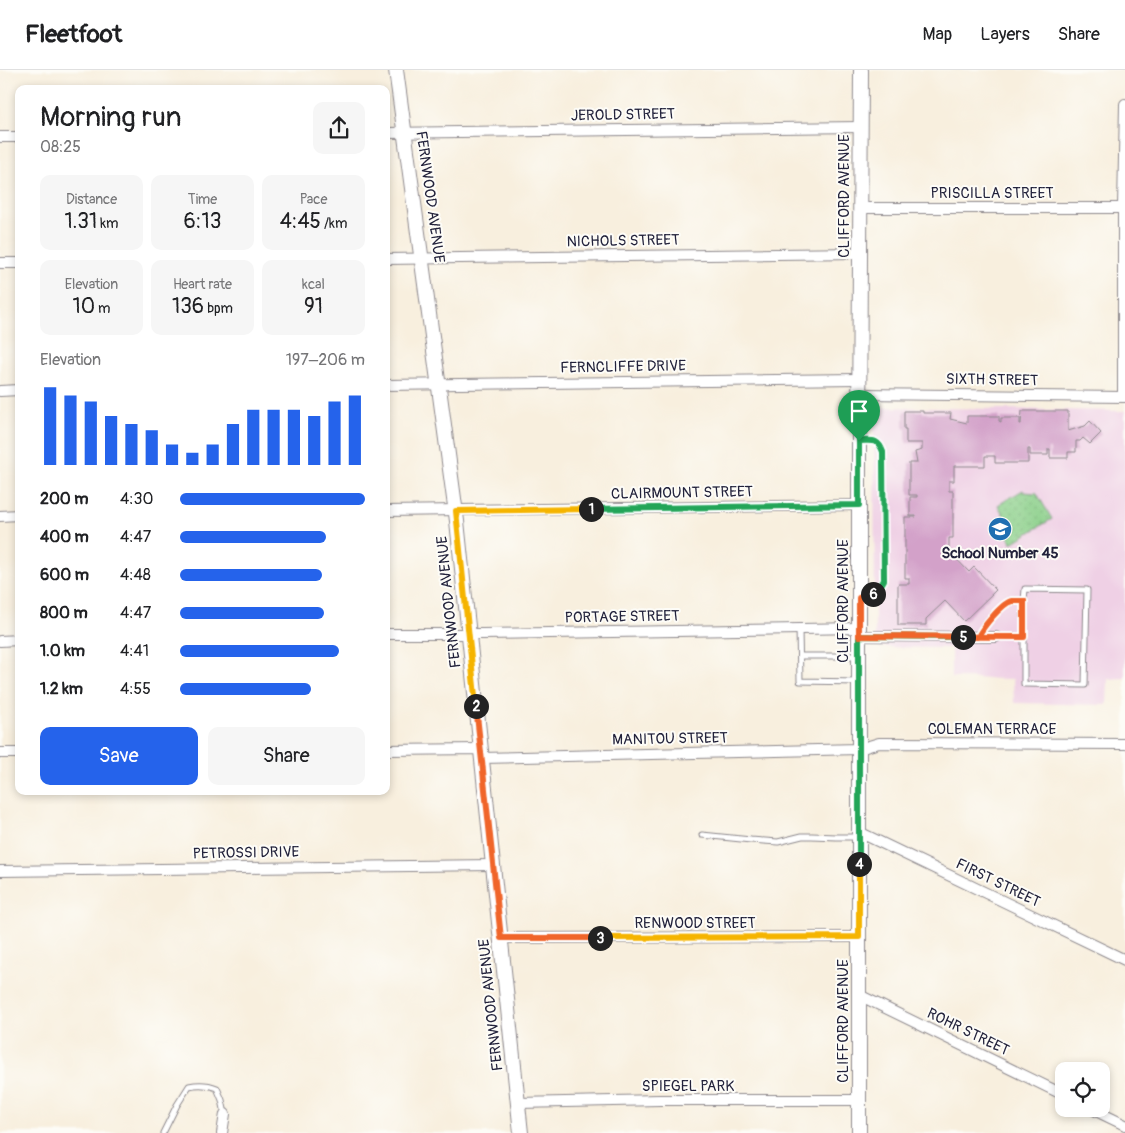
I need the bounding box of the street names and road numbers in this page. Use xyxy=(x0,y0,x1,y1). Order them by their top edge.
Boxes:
street label: JEROLD STREET xyxy=(571,105,675,125)
street label: FERNWOOD AVENUE xyxy=(411,130,449,264)
street label: CLIFFORD AVENUE xyxy=(835,134,854,258)
street label: PRISCILLA STREET xyxy=(930,184,1054,203)
street label: NICHOLS STREET xyxy=(566,231,680,251)
street label: FERNCLIFFE DRIVE xyxy=(560,356,686,378)
street label: SIXTH STREET xyxy=(946,370,1038,390)
street label: CLAIRMOUNT STREET xyxy=(611,482,753,504)
street label: FERNWOOD AVENUE xyxy=(433,535,465,669)
street label: CLIFFORD AVENUE xyxy=(834,539,853,663)
street label: PORTAGE STREET xyxy=(564,606,680,628)
street label: COLEMAN TERRACE xyxy=(928,720,1057,739)
street label: MANITOU STREET xyxy=(612,728,728,750)
street label: PETROSSI DRIVE xyxy=(192,843,300,863)
street label: FIRST STREET xyxy=(953,854,1043,912)
street label: RENWOOD STREET xyxy=(634,914,756,933)
street label: FERNWOOD AVENUE xyxy=(475,938,507,1072)
street label: CLIFFORD AVENUE xyxy=(834,959,853,1083)
street label: ROHR STREET xyxy=(924,1004,1012,1060)
street label: SPIEGEL PARK xyxy=(642,1077,734,1096)

